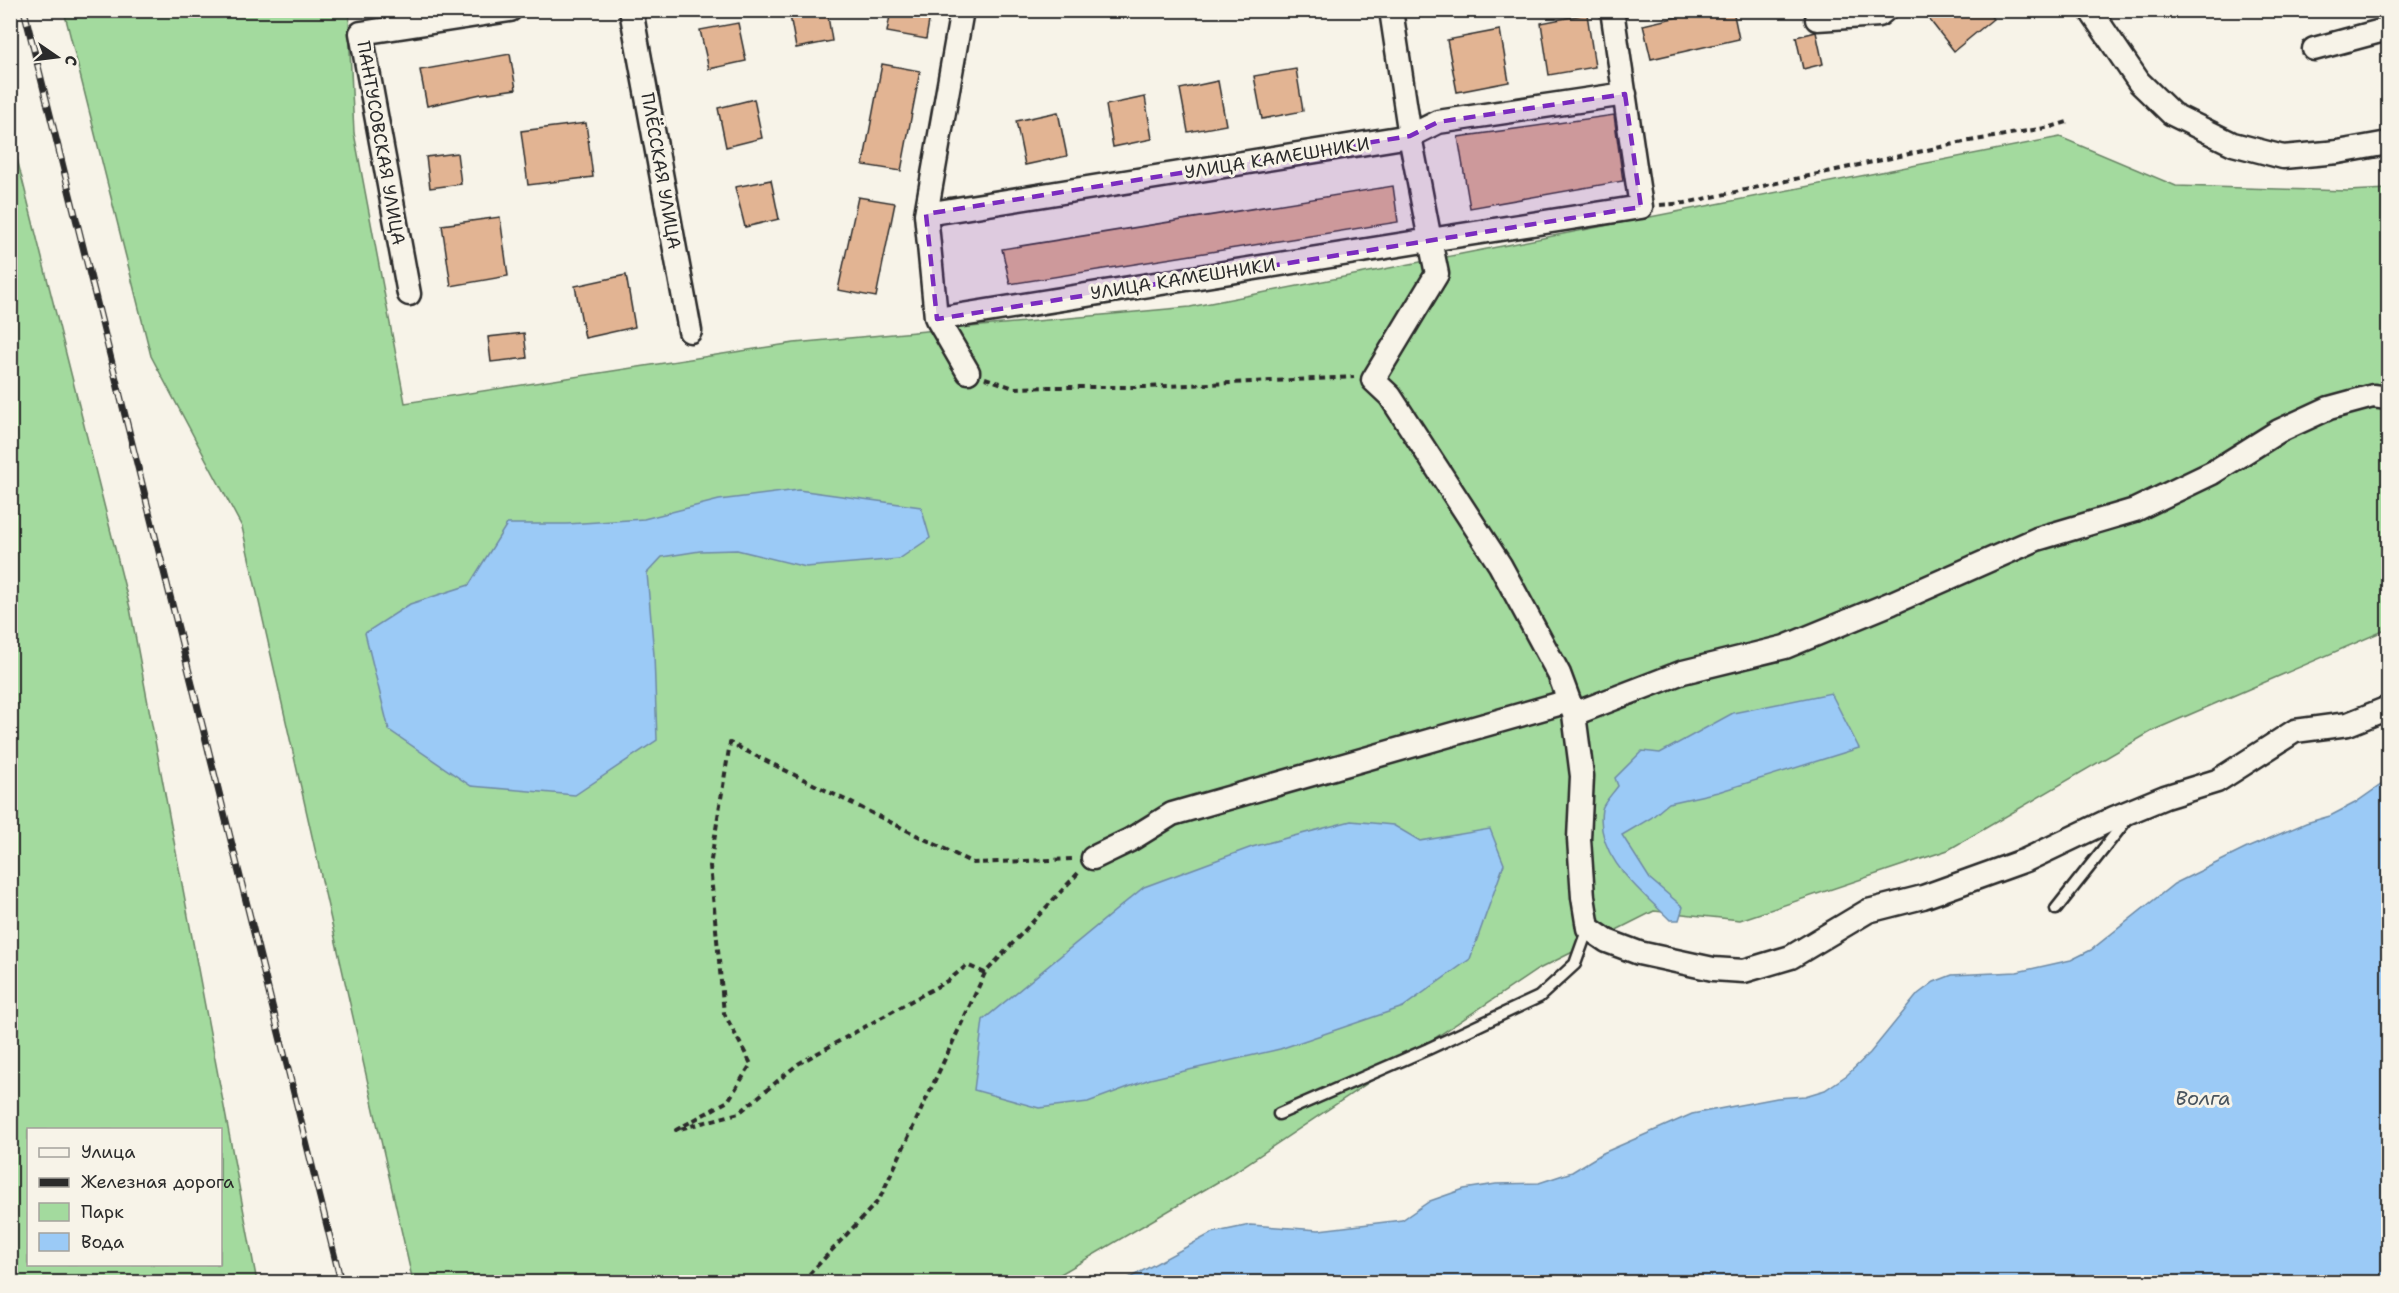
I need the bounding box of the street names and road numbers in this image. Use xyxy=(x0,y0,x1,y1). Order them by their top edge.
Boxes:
street label: ПАНТУСОВСКАЯ УЛИЦА xyxy=(351,39,411,247)
street label: ПЛЁССКАЯ УЛИЦА xyxy=(635,91,687,251)
street label: УЛИЦА КАМЕШНИКИ xyxy=(1183,132,1371,184)
street label: УЛИЦА КАМЕШНИКИ xyxy=(1089,253,1277,305)

